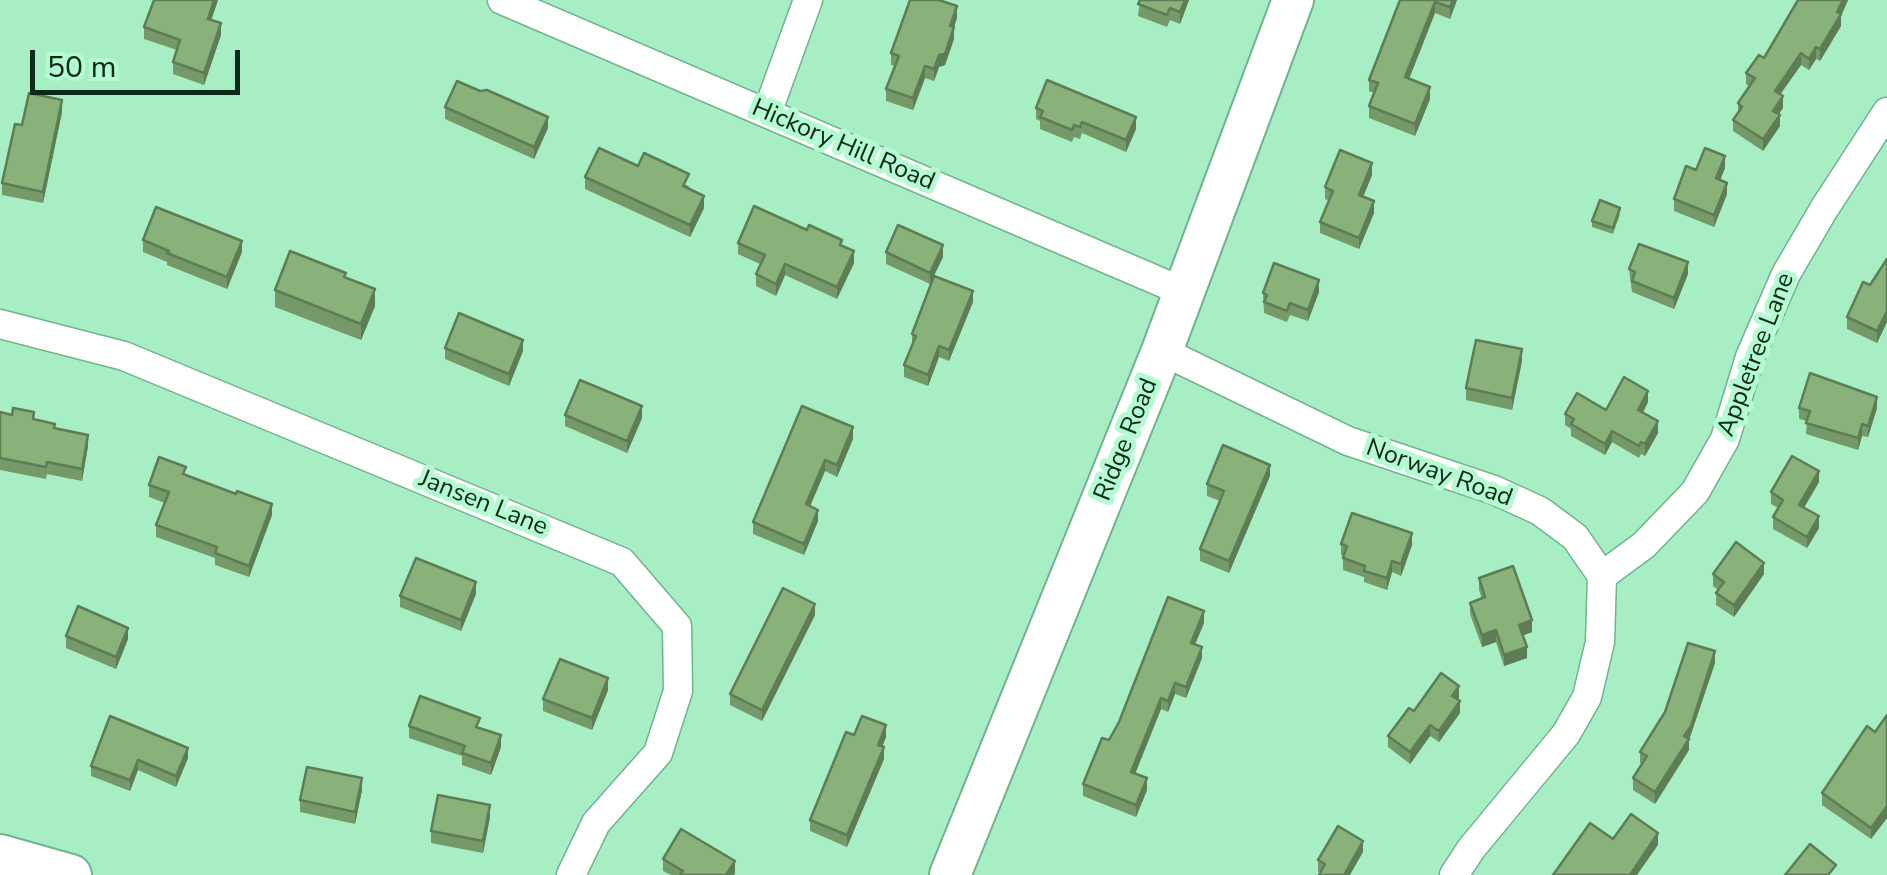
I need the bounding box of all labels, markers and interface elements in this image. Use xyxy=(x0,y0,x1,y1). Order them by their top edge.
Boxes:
scale bar xyxy=(35,30,245,92)
text: 50 m xyxy=(47,47,116,88)
street label: Hickory Hill Road xyxy=(747,94,939,198)
street label: Appletree Lane xyxy=(1712,269,1802,441)
street label: Ridge Road xyxy=(1089,374,1165,506)
street label: Norway Road xyxy=(1362,434,1516,514)
street label: Jansen Lane xyxy=(414,465,552,543)

